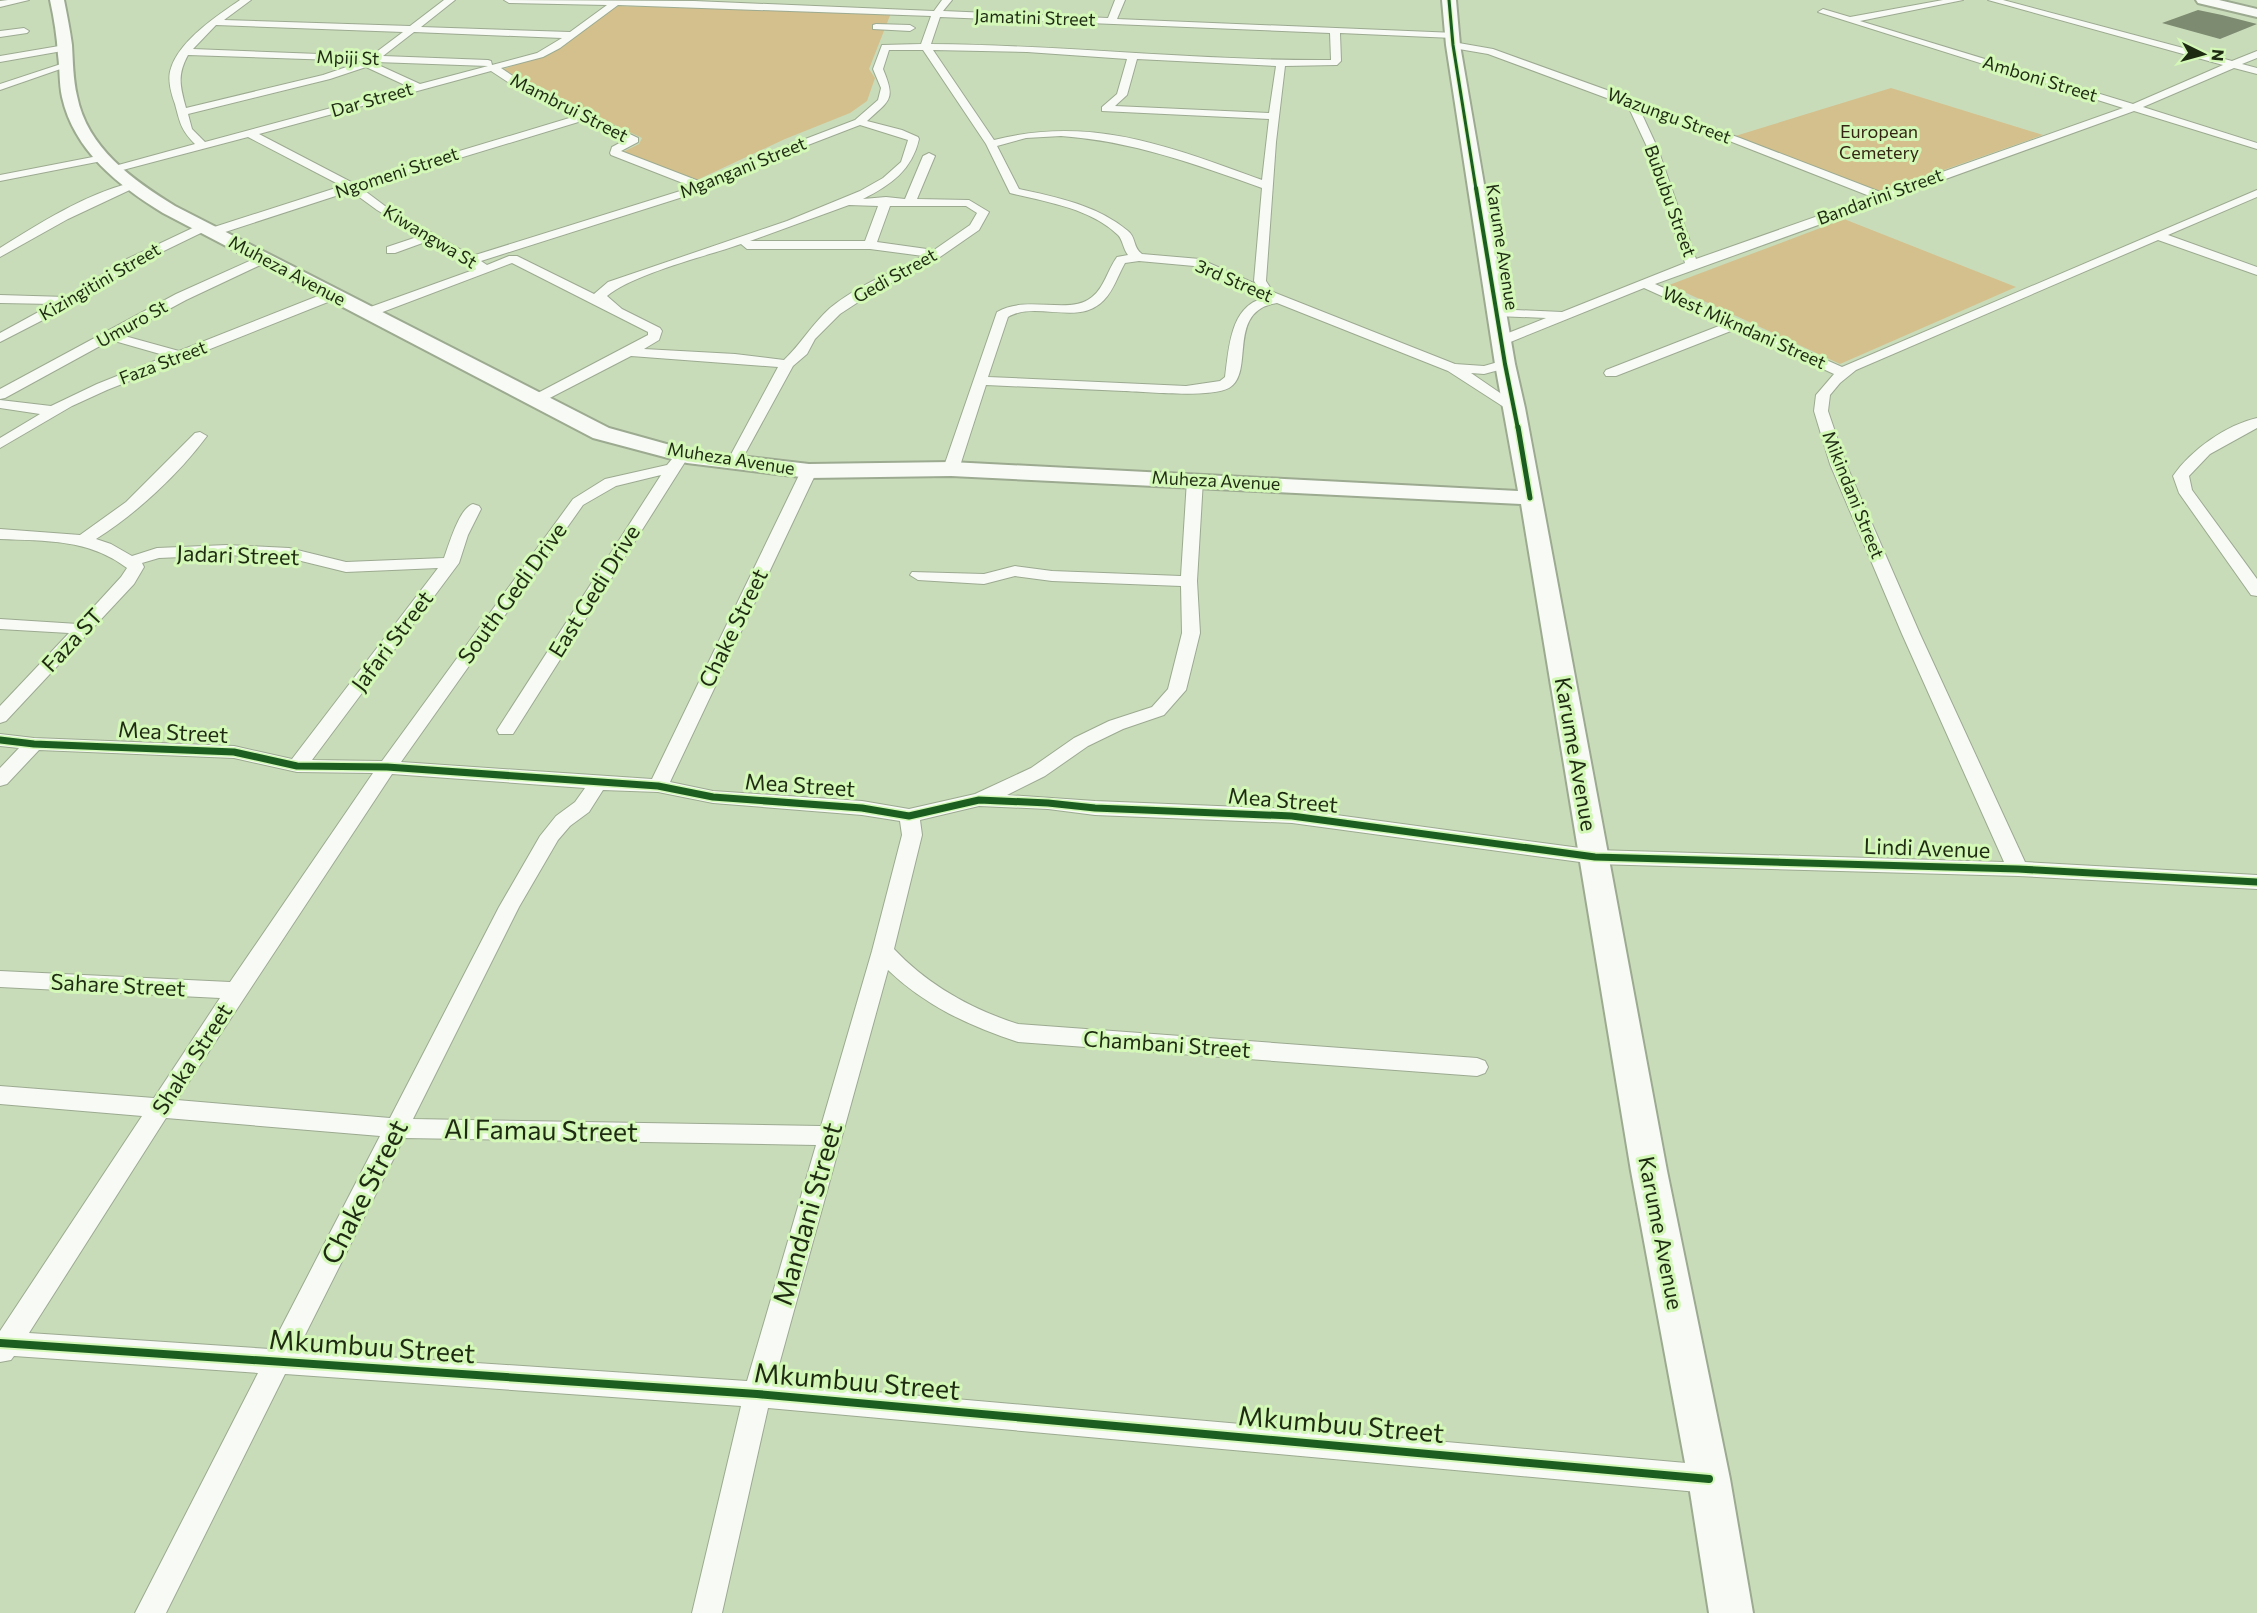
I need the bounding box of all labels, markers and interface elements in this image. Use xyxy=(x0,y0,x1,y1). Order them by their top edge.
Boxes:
street label: Jamatini Street xyxy=(974,4,1096,30)
north arrow xyxy=(2173,24,2233,84)
street label: Mpiji St xyxy=(316,45,380,69)
text: N xyxy=(2208,49,2228,62)
street label: Amboni Street xyxy=(1980,50,2100,106)
street label: Mambrui Street xyxy=(507,68,632,146)
street label: Dar Street xyxy=(328,77,415,121)
street label: Wazungu Street xyxy=(1604,82,1734,148)
park label: European Cemetery xyxy=(1839,120,1919,163)
street label: Mgangani Street xyxy=(676,132,809,202)
street label: Ngomeni Street xyxy=(332,142,461,202)
street label: Bububu Street xyxy=(1641,142,1701,260)
street label: Bandarini Street xyxy=(1814,163,1946,229)
street label: Karume Avenue xyxy=(1482,182,1524,311)
street label: Kiwangwa St xyxy=(380,200,481,273)
street label: Muheza Avenue xyxy=(225,230,350,310)
street label: Kizingitini Street xyxy=(35,238,164,325)
street label: Gedi Street xyxy=(849,243,940,307)
street label: 3rd Street xyxy=(1192,254,1276,306)
street label: West Mikndani Street xyxy=(1659,281,1830,373)
street label: Umuro St xyxy=(92,295,171,352)
street label: Faza Street xyxy=(116,335,210,389)
street label: Mikindani Street xyxy=(1818,428,1890,562)
street label: Muheza Avenue xyxy=(666,437,797,479)
street label: Muheza Avenue xyxy=(1151,466,1281,494)
street label: South Gedi Drive xyxy=(451,517,572,668)
street label: East Gedi Drive xyxy=(542,519,645,662)
street label: Jadari Street xyxy=(176,539,300,570)
street label: Chake Street xyxy=(692,564,773,691)
street label: Jafari Street xyxy=(345,585,438,696)
street label: Faza ST xyxy=(35,602,108,677)
street label: Karume Avenue xyxy=(1550,675,1603,833)
street label: Mea Street xyxy=(117,715,229,748)
street label: Mea Street xyxy=(744,767,856,802)
street label: Mea Street xyxy=(1227,781,1339,818)
street label: Lindi Avenue xyxy=(1863,832,1991,863)
street label: Sahare Street xyxy=(50,967,186,1002)
street label: Shaka Street xyxy=(146,998,237,1119)
street label: Chambani Street xyxy=(1083,1024,1252,1063)
street label: Al Famau Street xyxy=(444,1111,638,1148)
street label: Chake Street xyxy=(313,1114,414,1269)
street label: Mandani Street xyxy=(765,1118,848,1309)
street label: Karume Avenue xyxy=(1633,1154,1690,1312)
street label: Mkumbuu Street xyxy=(268,1322,476,1369)
street label: Mkumbuu Street xyxy=(753,1355,962,1406)
street label: Mkumbuu Street xyxy=(1237,1398,1446,1449)

